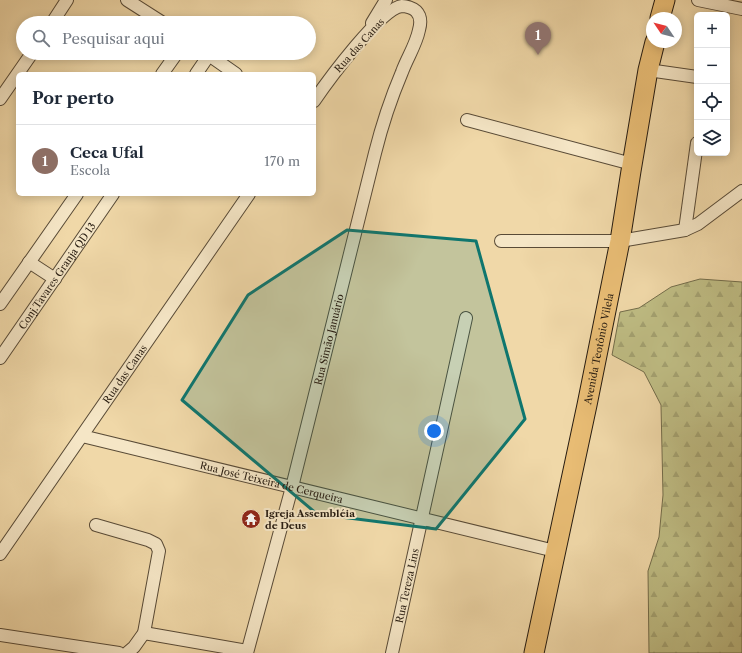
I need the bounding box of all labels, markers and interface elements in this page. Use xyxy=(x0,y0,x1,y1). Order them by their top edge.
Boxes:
north arrow xyxy=(646,12,682,48)
map controls xyxy=(694,12,730,156)
button: + xyxy=(694,12,730,48)
search box xyxy=(16,16,316,60)
street label: Rua das Canas xyxy=(332,16,387,75)
pin: 1 xyxy=(525,22,551,55)
icon: search xyxy=(30,27,52,49)
text: Pesquisar aqui xyxy=(62,29,165,48)
button: − xyxy=(694,48,730,84)
button: locate xyxy=(694,84,730,120)
text: Por perto xyxy=(32,88,114,108)
button: layers xyxy=(694,120,730,156)
text: Ceca Ufal xyxy=(70,143,144,162)
text: 1 xyxy=(42,153,48,169)
text: 170 m xyxy=(264,153,300,169)
text: Escola xyxy=(70,162,110,178)
street label: Conj.Tavares Granja QD 13 xyxy=(16,220,99,332)
street label: Avenida Teotônio Vilela xyxy=(581,291,617,407)
street label: Rua Simão Januário xyxy=(312,293,347,387)
street label: Rua das Canas xyxy=(100,342,150,406)
your location xyxy=(424,421,444,441)
street label: Rua José Teixeira de Cerqueira xyxy=(198,459,345,506)
place label: Igreja Assembléia de Deus xyxy=(265,507,355,532)
temple icon: Igreja Assembléia de Deus xyxy=(240,508,262,530)
street label: Rua Tereza Lins xyxy=(393,547,422,624)

